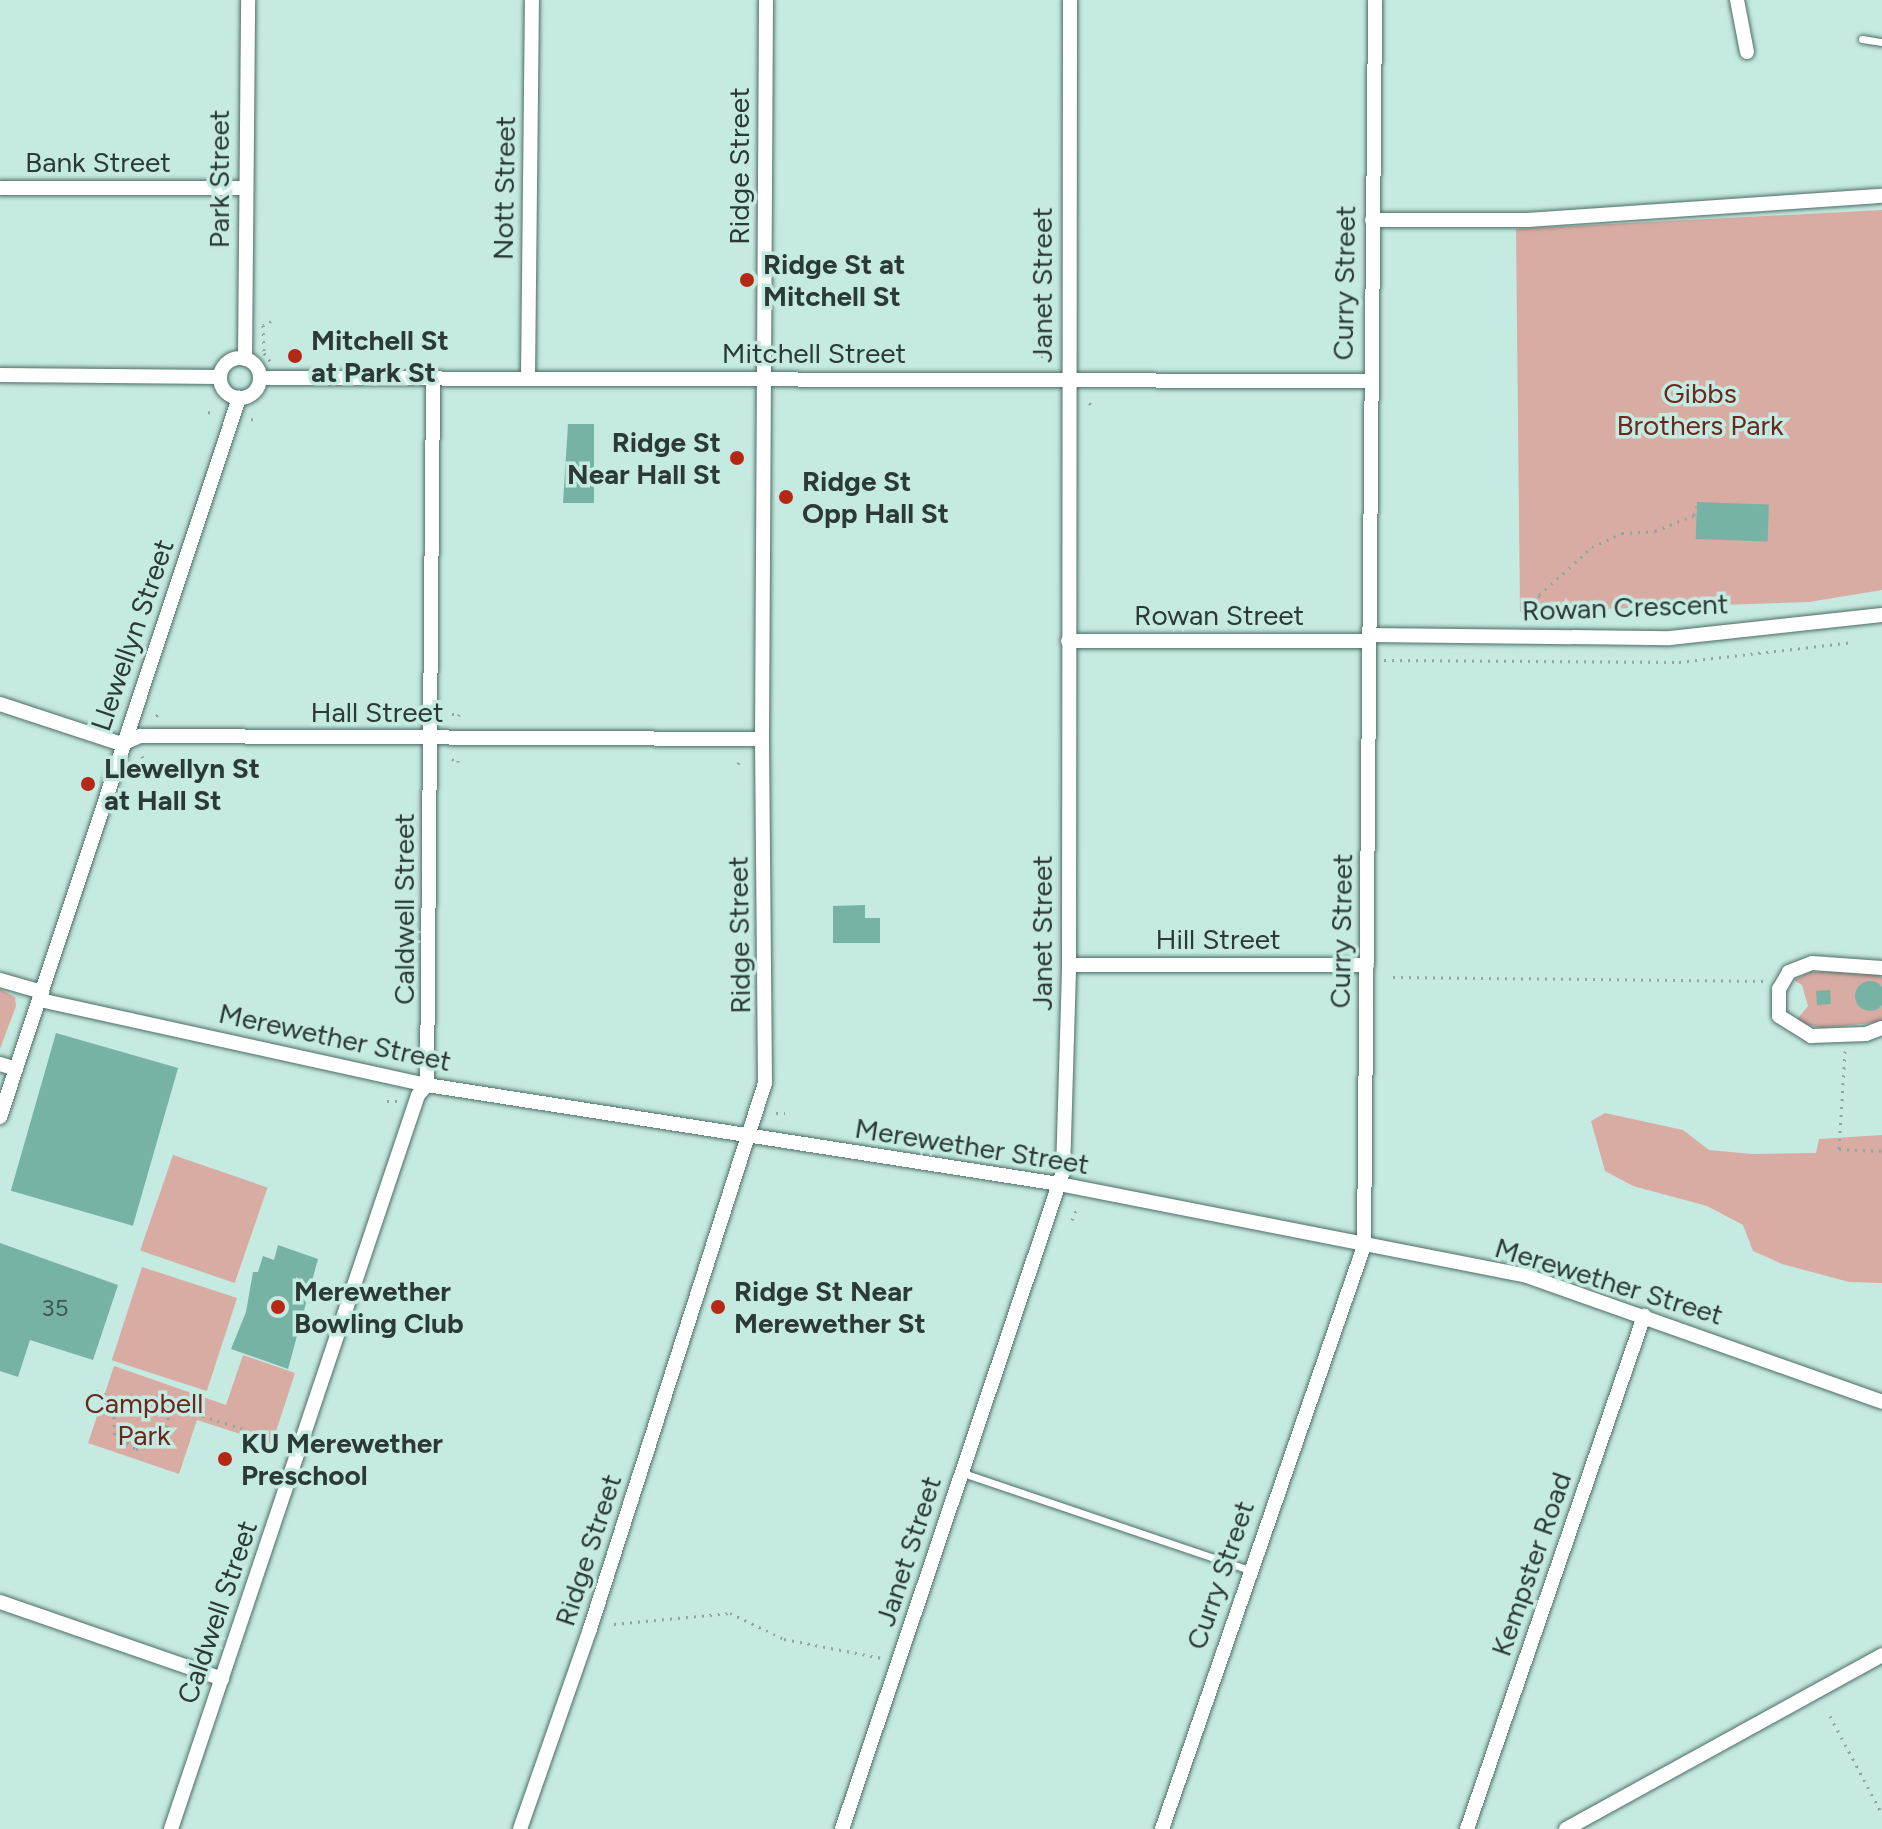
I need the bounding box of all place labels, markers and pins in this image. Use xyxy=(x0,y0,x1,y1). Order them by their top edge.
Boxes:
place label: Ridge St at Mitchell St xyxy=(763,247,905,313)
marker: Ridge St at Mitchell St xyxy=(738,271,756,289)
place label: Mitchell St at Park St xyxy=(311,323,449,389)
marker: Mitchell St at Park St xyxy=(286,347,304,365)
place label: Ridge St Near Hall St xyxy=(567,425,721,491)
marker: Ridge St Near Hall St xyxy=(728,449,746,467)
place label: Ridge St Opp Hall St xyxy=(802,464,949,530)
marker: Ridge St Opp Hall St xyxy=(777,488,795,506)
place label: Llewellyn St at Hall St xyxy=(104,751,260,817)
marker: Llewellyn St at Hall St xyxy=(79,775,97,793)
place label: Merewether Bowling Club xyxy=(294,1274,464,1340)
place label: Ridge St Near Merewether St xyxy=(734,1274,926,1340)
marker: Merewether Bowling Club xyxy=(269,1298,287,1316)
marker: Ridge St Near Merewether St xyxy=(709,1298,727,1316)
place label: KU Merewether Preschool xyxy=(241,1426,443,1492)
marker: KU Merewether Preschool xyxy=(216,1450,234,1468)

